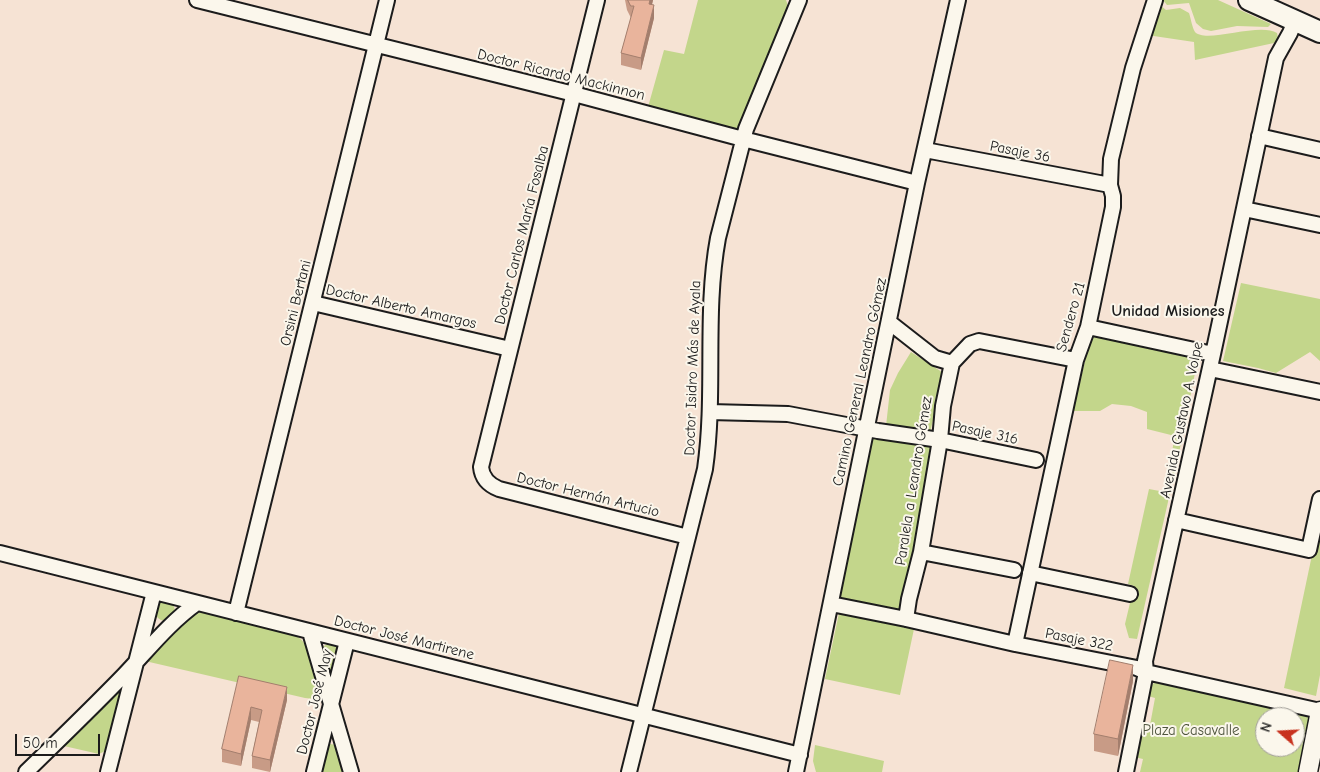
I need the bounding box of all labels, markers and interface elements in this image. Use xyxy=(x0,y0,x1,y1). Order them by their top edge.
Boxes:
street label: Doctor Ricardo Mackinnon xyxy=(475,45,647,105)
street label: Pasaje 36 xyxy=(988,137,1052,167)
street label: Doctor Carlos María Fosalba xyxy=(491,144,553,326)
street label: Orsini Bertani xyxy=(277,258,315,348)
street label: Camino General Leandro Gómez xyxy=(829,276,891,488)
street label: Doctor Isidro Más de Ayala xyxy=(681,280,705,456)
street label: Sendero 21 xyxy=(1052,280,1090,354)
street label: Doctor Alberto Amargos xyxy=(324,281,478,333)
district label: Unidad Misiones xyxy=(1112,301,1224,321)
street label: Avenida Gustavo A. Volpe xyxy=(1157,340,1207,500)
street label: Paralela a Leandro Gómez xyxy=(892,395,936,567)
street label: Pasaje 316 xyxy=(950,417,1020,449)
street label: Doctor Hernán Artucio xyxy=(515,469,661,521)
street label: Doctor José Martirene xyxy=(332,612,476,664)
street label: Pasaje 322 xyxy=(1044,625,1114,655)
street label: Doctor José May xyxy=(293,648,337,756)
north arrow xyxy=(1255,707,1305,757)
text: N xyxy=(1257,720,1276,734)
park label: Plaza Casavalle xyxy=(1142,722,1240,740)
scale bar xyxy=(18,724,102,756)
text: 50 m xyxy=(23,734,58,752)

